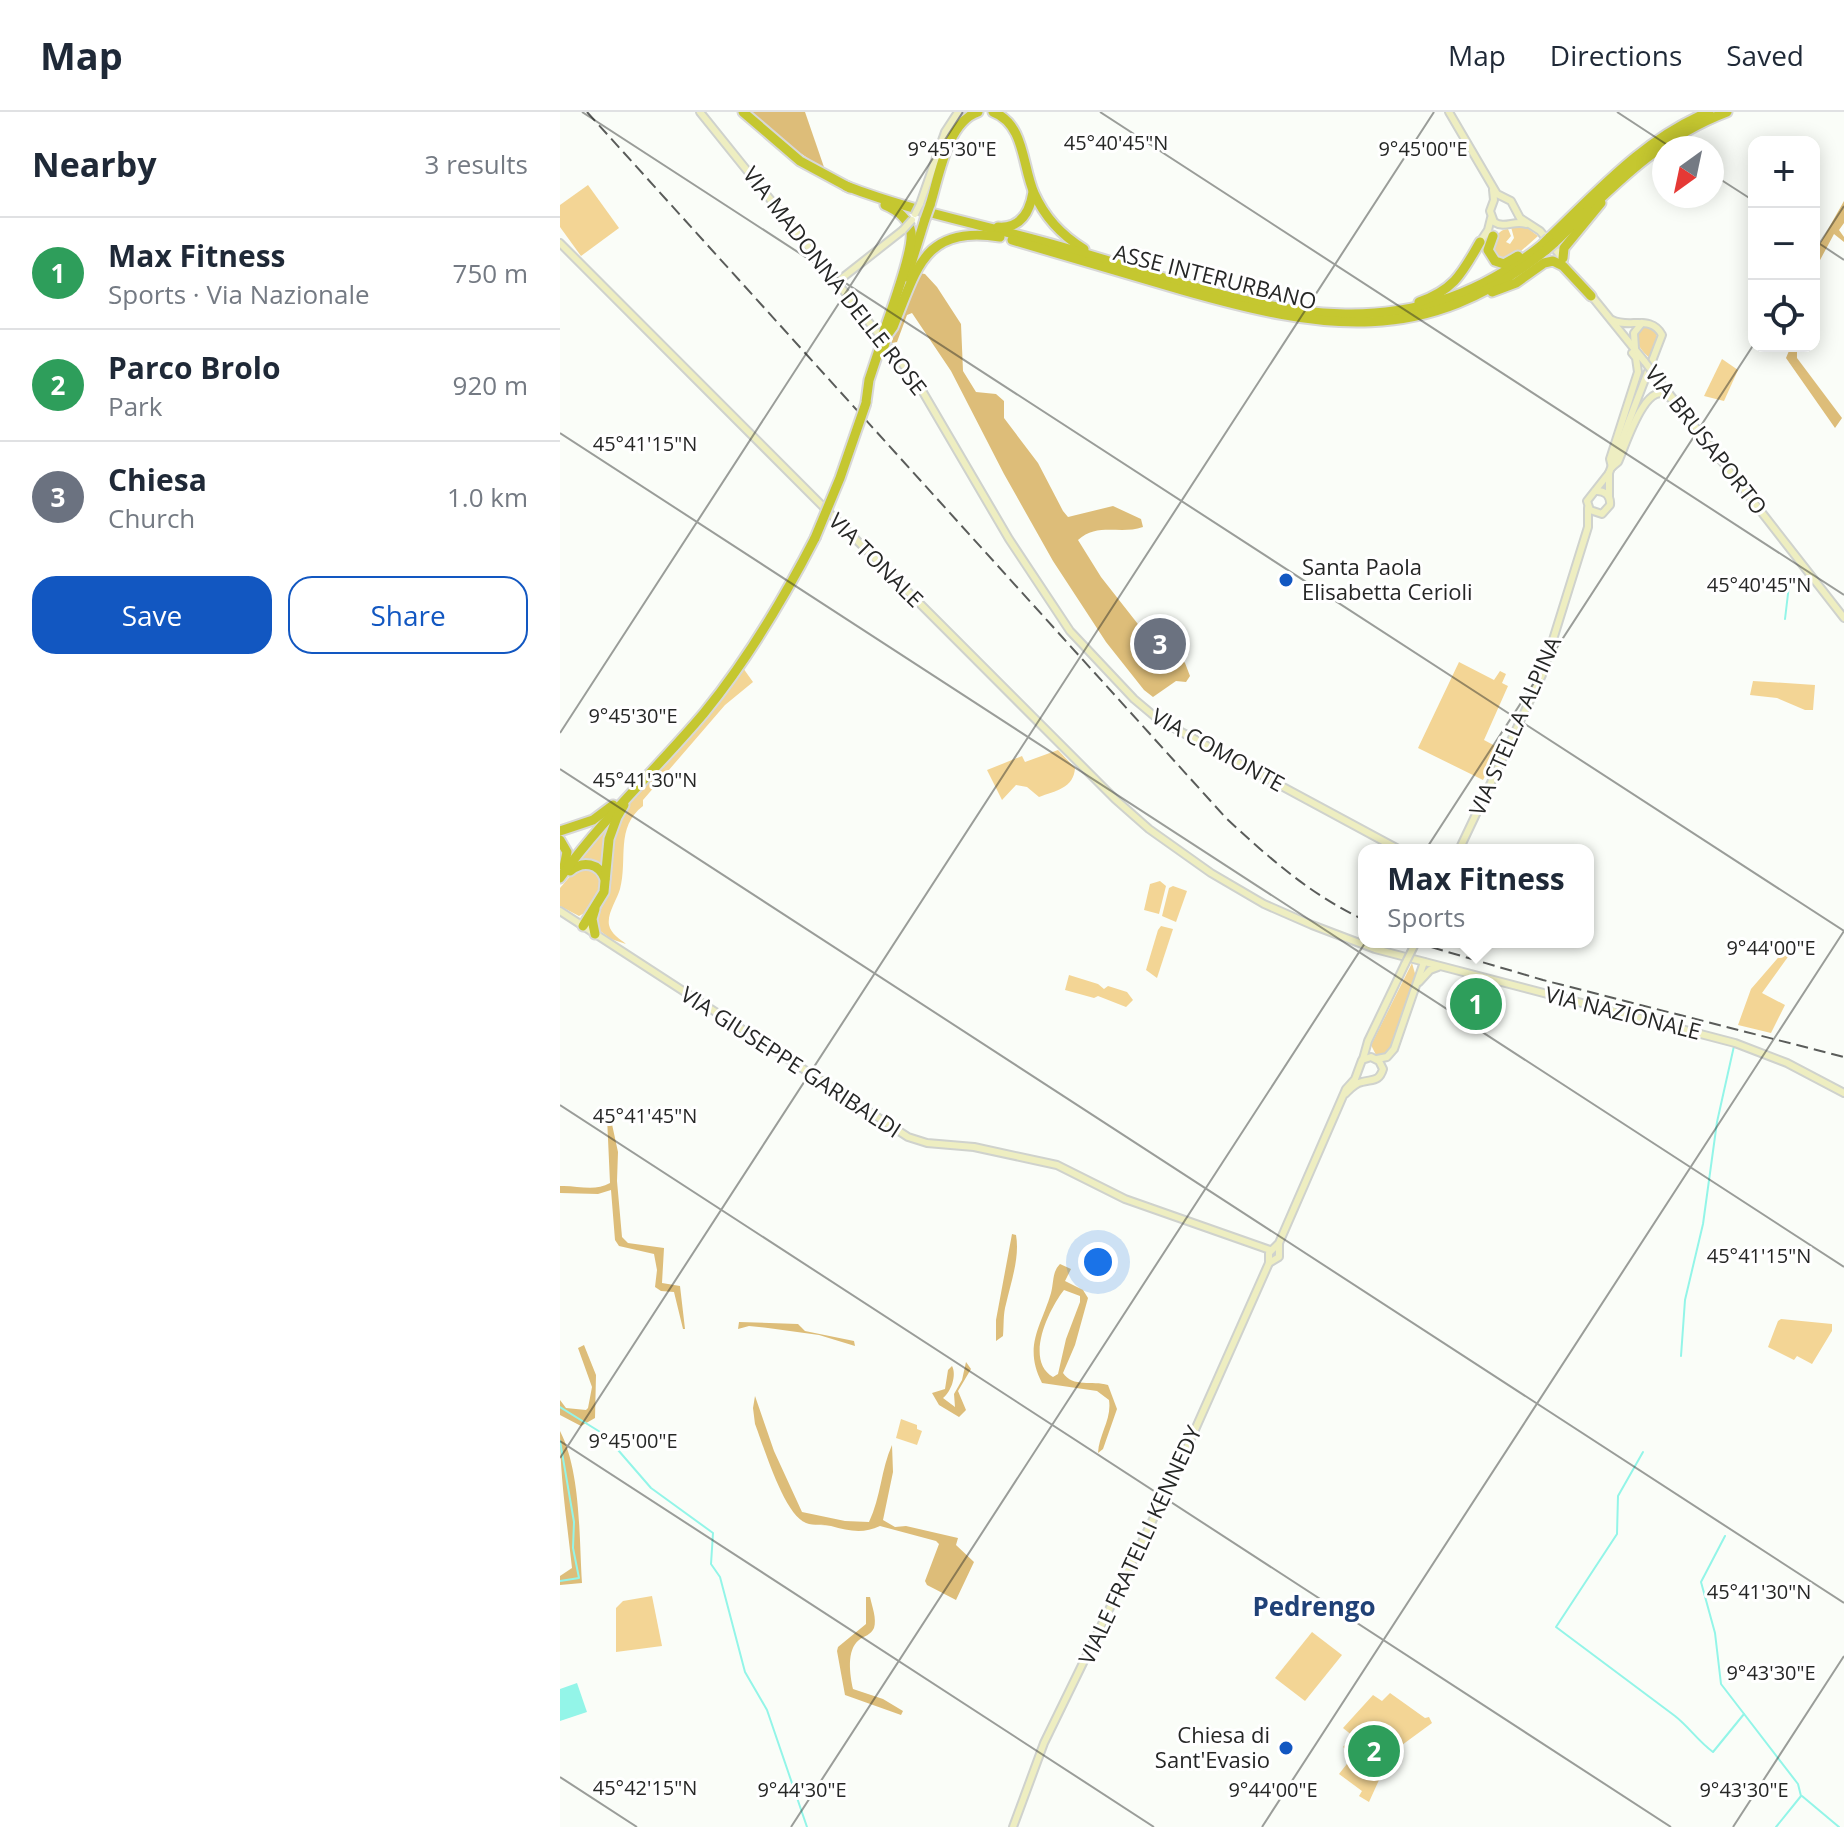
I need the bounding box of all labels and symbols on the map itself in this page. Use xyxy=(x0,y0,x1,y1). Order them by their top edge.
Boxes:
text: 45°40'45"N xyxy=(1064,129,1168,156)
text: 9°45'30"E xyxy=(907,135,997,162)
text: 9°45'00"E xyxy=(1378,135,1468,162)
north arrow xyxy=(1652,136,1724,208)
street label: VIA MADONNA DELLE ROSE xyxy=(737,160,935,401)
street label: ASSE INTERURBANO xyxy=(1111,236,1320,316)
street label: VIA BRUSAPORTO xyxy=(1639,359,1775,520)
text: 45°41'15"N xyxy=(593,430,697,457)
street label: VIA TONALE xyxy=(823,505,931,613)
place label: Santa Paola Elisabetta Cerioli xyxy=(1302,551,1473,606)
marker: Santa Paola Elisabetta Cerioli xyxy=(1277,571,1295,589)
text: 45°40'45"N xyxy=(1707,571,1811,598)
pin: 3 xyxy=(1134,614,1186,674)
street label: VIA STELLA ALPINA xyxy=(1461,631,1567,820)
street label: VIA COMONTE xyxy=(1147,700,1290,798)
text: 9°45'30"E xyxy=(588,702,678,729)
text: 45°41'30"N xyxy=(593,766,697,793)
text: 9°44'00"E xyxy=(1726,934,1816,961)
pin: 1 xyxy=(1450,974,1502,1034)
street label: VIA NAZIONALE xyxy=(1542,978,1704,1046)
street label: VIA GIUSEPPE GARIBALDI xyxy=(676,979,908,1144)
text: 45°41'45"N xyxy=(593,1102,697,1129)
your location xyxy=(1078,1242,1118,1282)
text: 45°41'15"N xyxy=(1707,1242,1811,1269)
street label: VIALE FRATELLI KENNEDY xyxy=(1071,1420,1208,1669)
text: 9°45'00"E xyxy=(588,1427,678,1454)
text: 45°41'30"N xyxy=(1707,1578,1811,1605)
district label: Pedrengo xyxy=(1252,1588,1376,1624)
text: 9°43'30"E xyxy=(1726,1659,1816,1686)
place label: Chiesa di Sant'Evasio xyxy=(1155,1719,1270,1774)
pin: 2 xyxy=(1348,1721,1400,1781)
marker: Chiesa di Sant'Evasio xyxy=(1277,1739,1295,1757)
text: 45°42'15"N xyxy=(593,1774,697,1801)
text: 9°44'30"E xyxy=(757,1776,847,1803)
text: 9°44'00"E xyxy=(1228,1776,1318,1803)
text: 9°43'30"E xyxy=(1699,1776,1789,1803)

